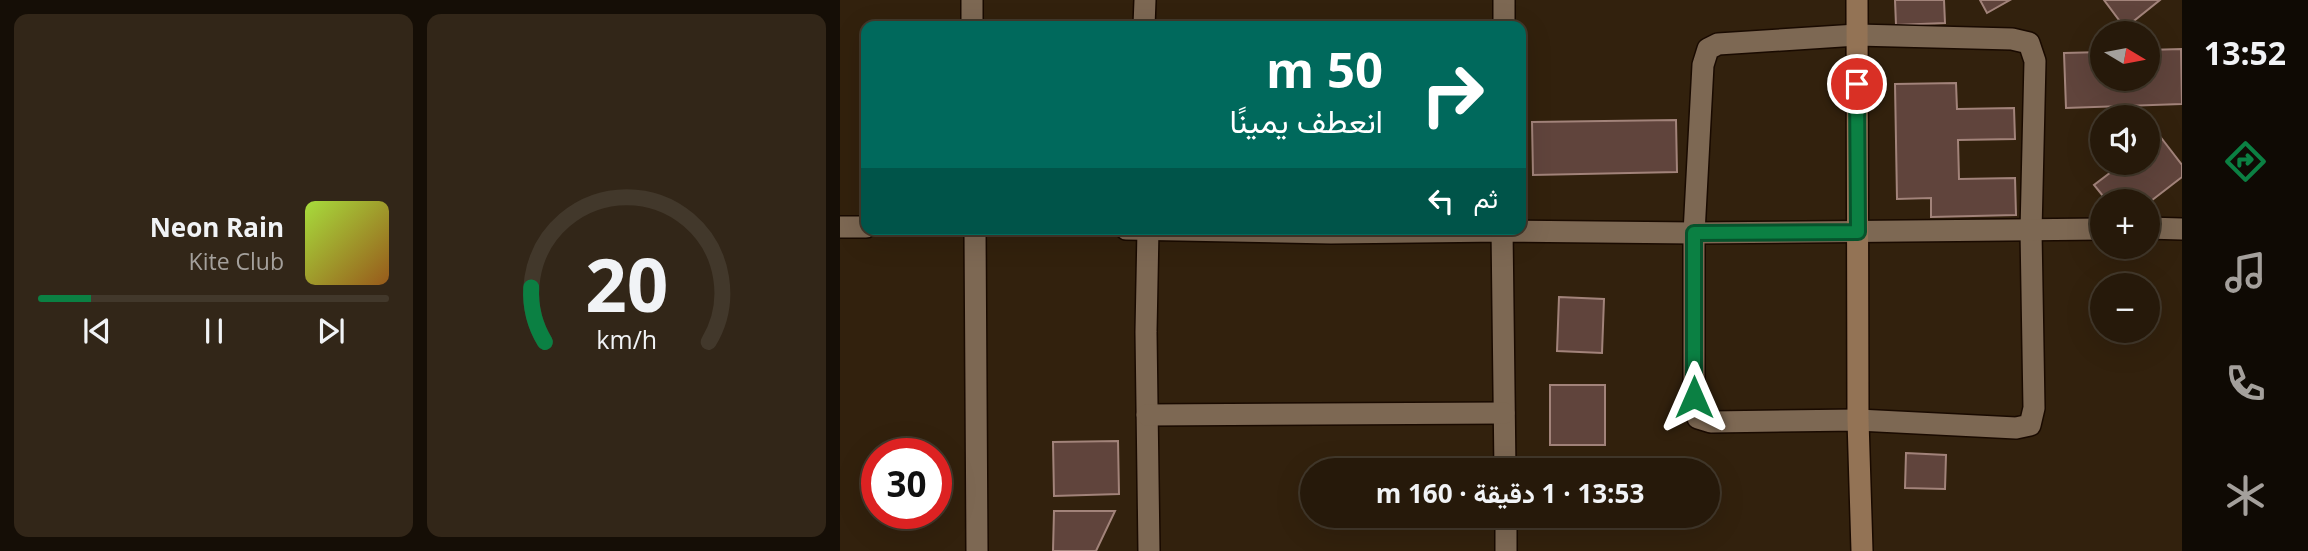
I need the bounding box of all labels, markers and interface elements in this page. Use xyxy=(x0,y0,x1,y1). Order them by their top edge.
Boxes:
north arrow xyxy=(2090,21,2160,91)
map controls xyxy=(2090,21,2160,343)
text: 13:52 xyxy=(2204,31,2286,74)
text: 50 m xyxy=(1266,36,1383,102)
icon: right xyxy=(1407,49,1498,140)
pin xyxy=(1827,54,1887,114)
icon: arrive xyxy=(1838,65,1876,103)
text: انعطف يمينًا xyxy=(1229,99,1383,142)
button: sound xyxy=(2090,105,2160,175)
icon: directions xyxy=(2221,137,2270,186)
text: ثم xyxy=(1474,180,1498,216)
icon: left xyxy=(1422,182,1460,220)
button: + xyxy=(2090,189,2160,259)
text: Neon Rain xyxy=(150,209,284,245)
text: 20 xyxy=(585,234,668,333)
text: Kite Club xyxy=(189,245,284,277)
icon: music xyxy=(2221,248,2270,297)
button: − xyxy=(2090,273,2160,343)
icon: previous xyxy=(78,312,116,350)
icon: pause xyxy=(195,312,233,350)
icon: next xyxy=(312,312,350,350)
text: km/h xyxy=(596,321,657,355)
icon: phone xyxy=(2221,359,2270,408)
position arrow xyxy=(1657,360,1731,434)
speed limit sign: 30 xyxy=(861,438,952,529)
icon: climate xyxy=(2221,471,2270,520)
text: 13:53 · 1 دقيقة · 160 m xyxy=(1376,475,1644,511)

